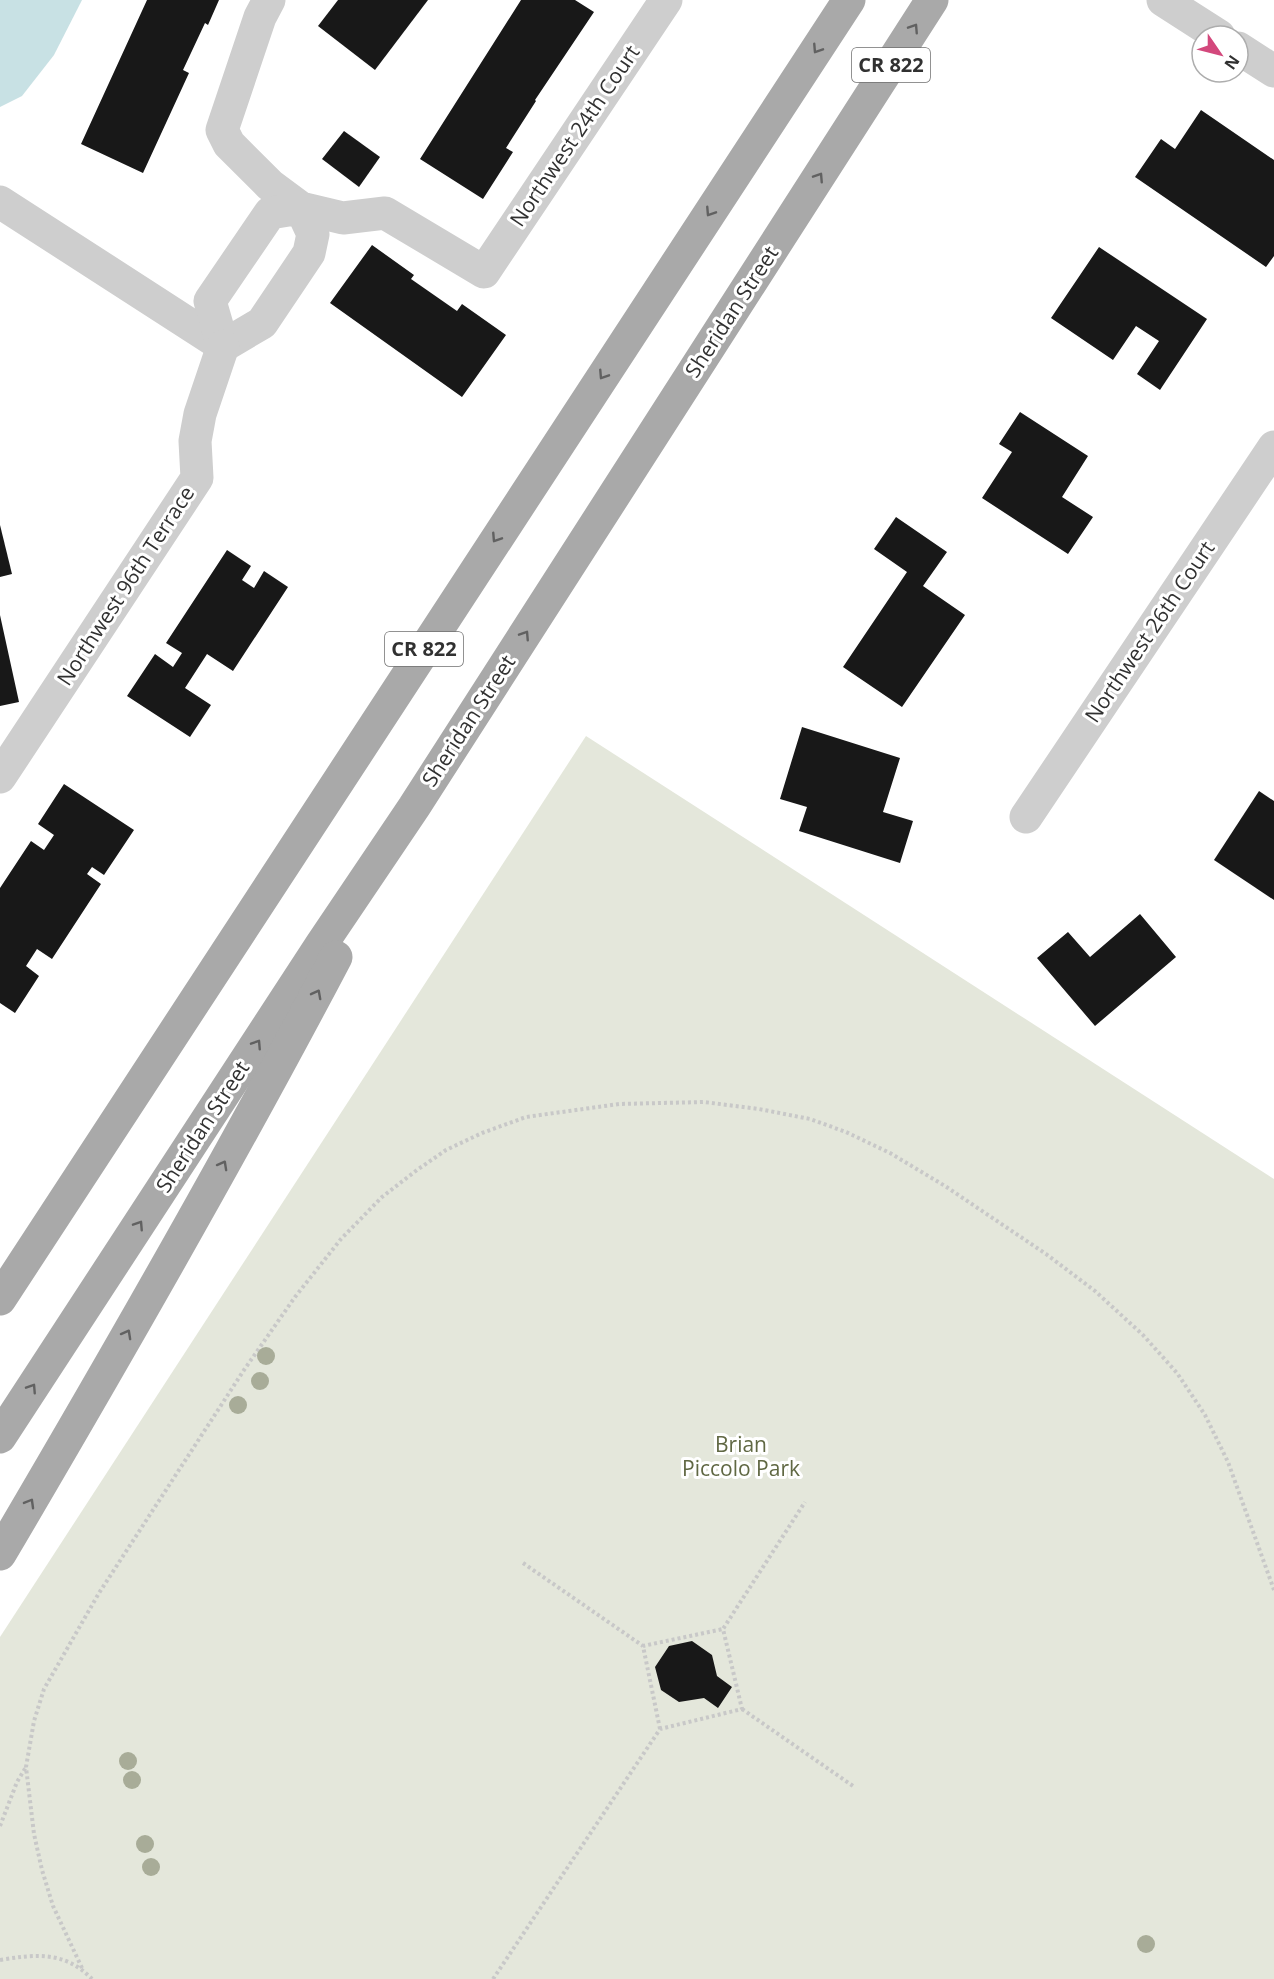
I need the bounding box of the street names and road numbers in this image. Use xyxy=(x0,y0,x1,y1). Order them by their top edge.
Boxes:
street label: Northwest 24th Court xyxy=(503,39,645,232)
road number: CR 822 xyxy=(852,48,930,82)
street label: Sheridan Street xyxy=(678,240,784,383)
street label: Northwest 96th Terrace xyxy=(50,480,200,690)
street label: Northwest 26th Court xyxy=(1078,535,1220,728)
road number: CR 822 xyxy=(385,632,463,666)
street label: Sheridan Street xyxy=(415,649,521,792)
street label: Sheridan Street xyxy=(149,1055,255,1198)

